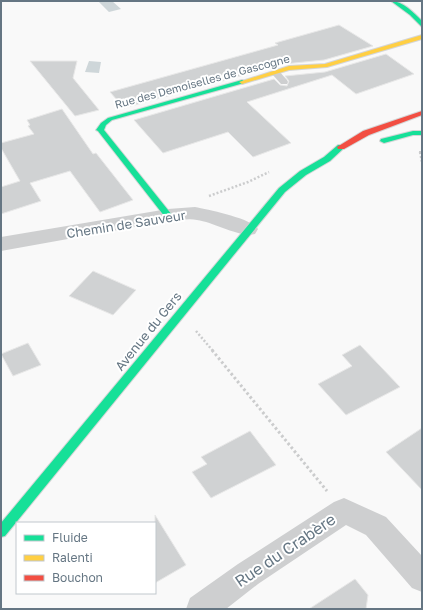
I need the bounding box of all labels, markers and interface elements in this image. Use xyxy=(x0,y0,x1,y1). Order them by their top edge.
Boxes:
street label: Rue des Demoiselles de Gascogne xyxy=(113,51,291,111)
street label: Chemin de Sauveur xyxy=(65,207,187,241)
street label: Avenue du Gers xyxy=(111,288,185,374)
street label: Rue du Crabère xyxy=(231,509,339,591)
legend xyxy=(16,522,156,594)
text: Fluide xyxy=(52,530,88,545)
text: Ralenti xyxy=(52,550,93,565)
text: Bouchon xyxy=(52,570,103,585)

